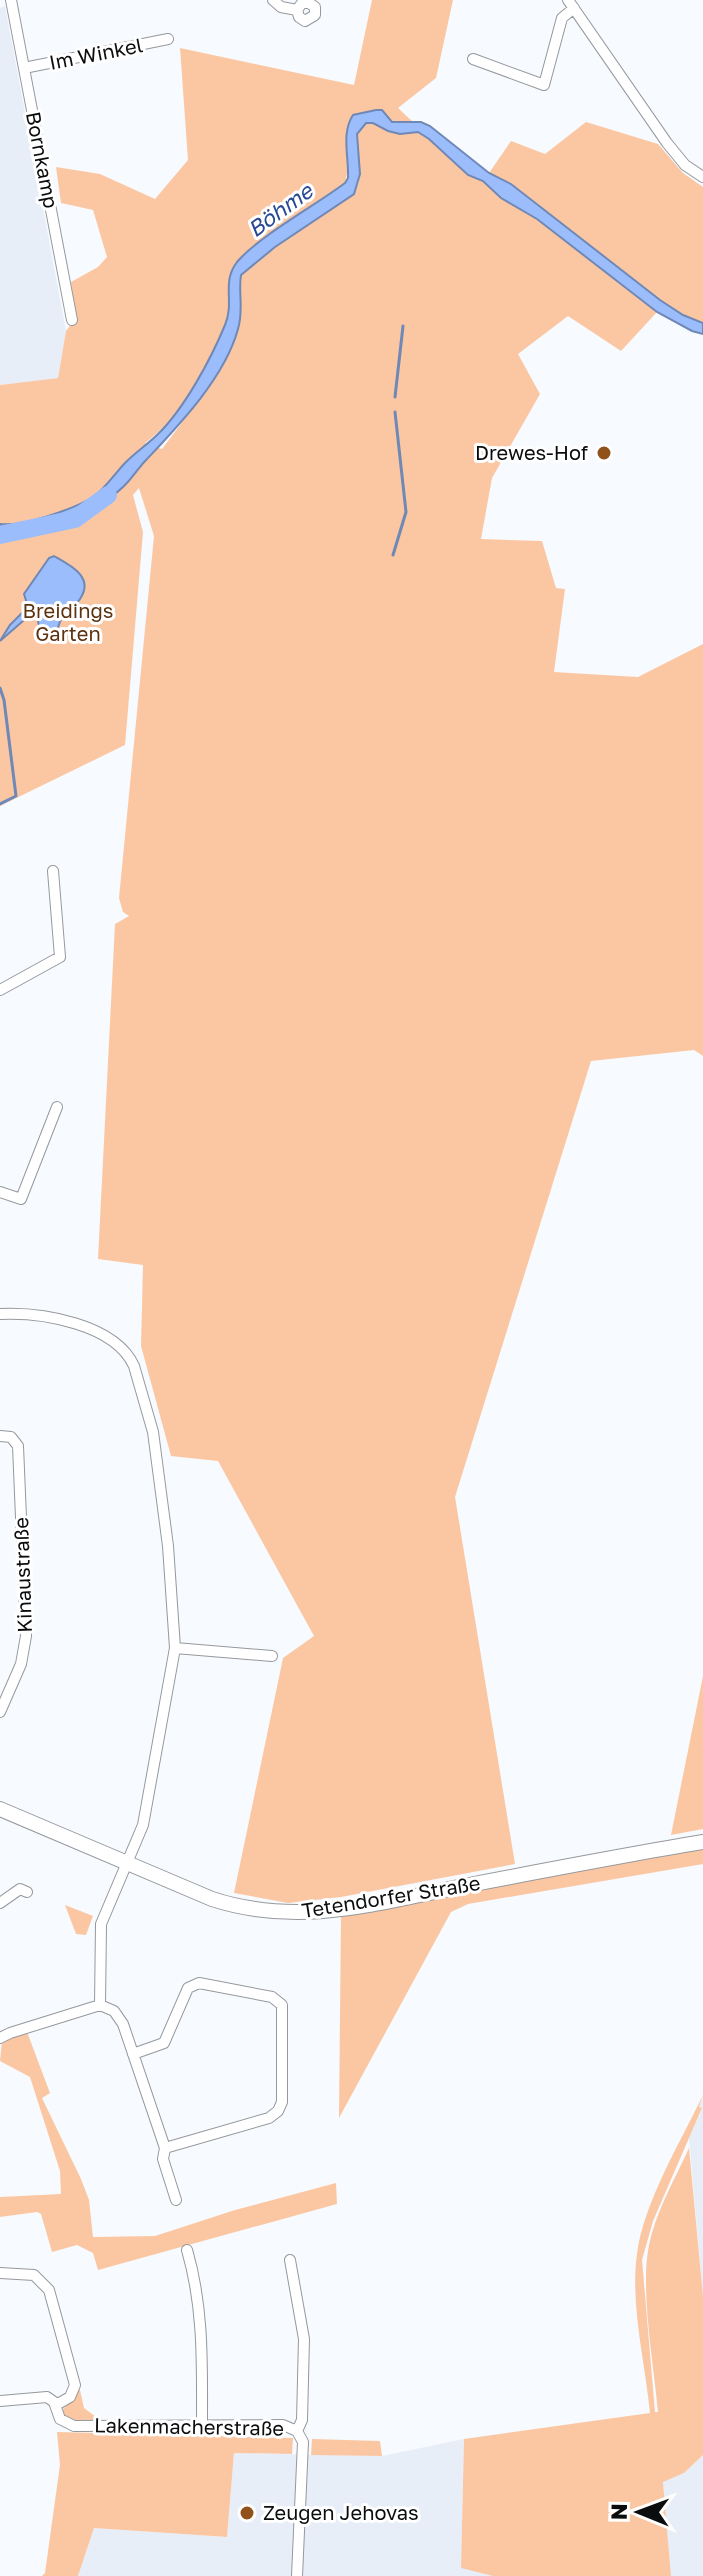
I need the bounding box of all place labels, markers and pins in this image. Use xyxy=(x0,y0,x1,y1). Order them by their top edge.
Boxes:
place label: Drewes-Hof xyxy=(475,440,588,464)
marker: Drewes-Hof xyxy=(595,444,613,462)
place label: Zeugen Jehovas xyxy=(263,2500,419,2524)
marker: Zeugen Jehovas xyxy=(238,2504,256,2522)

